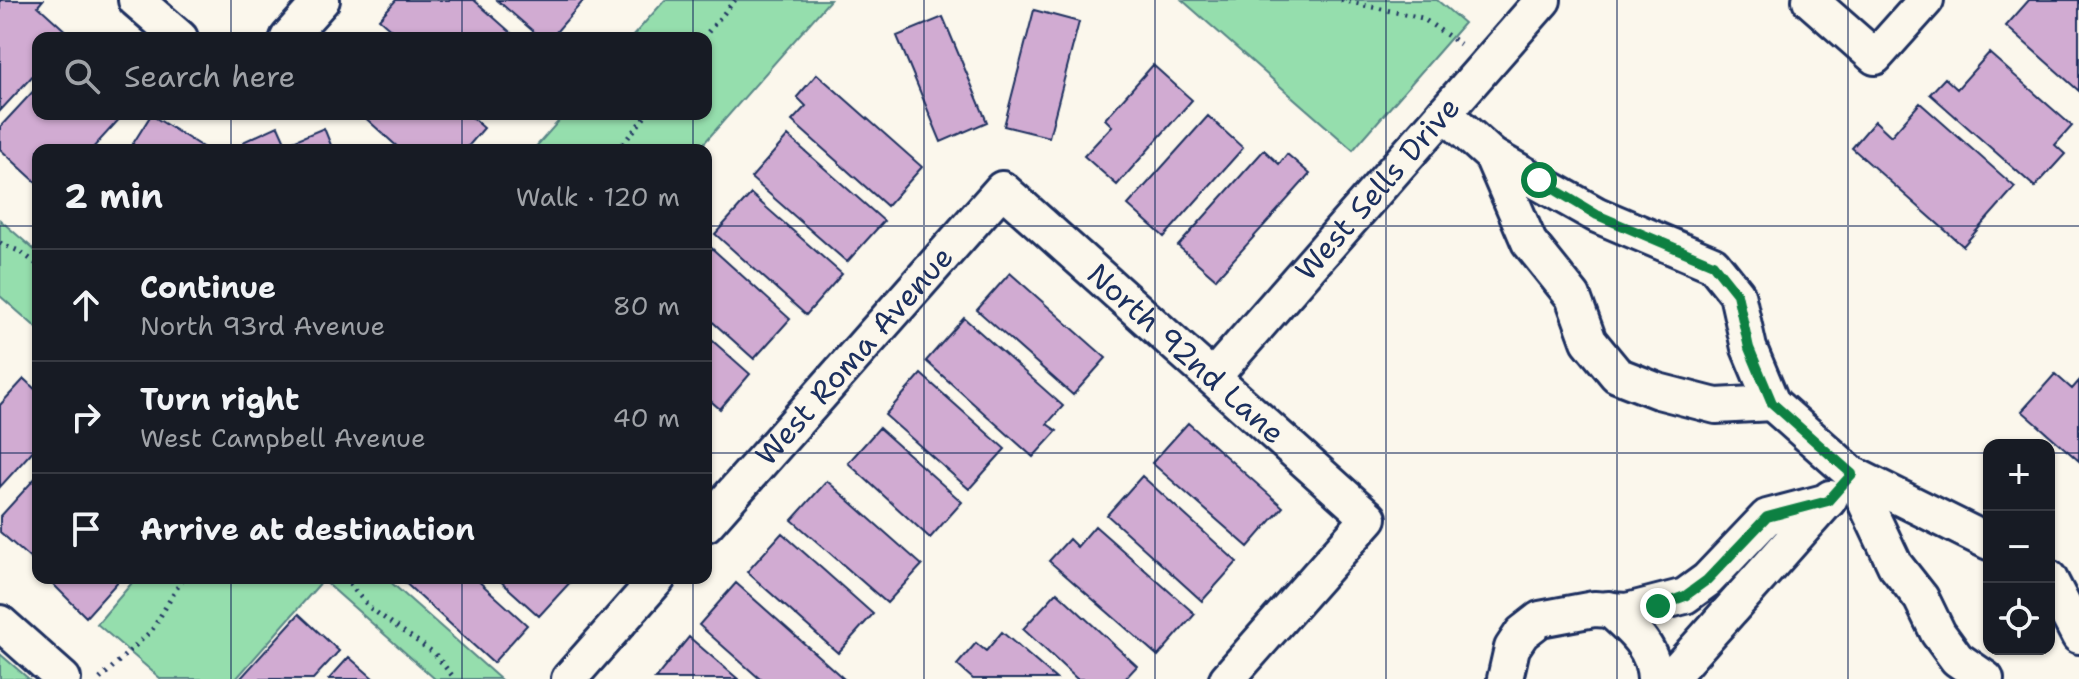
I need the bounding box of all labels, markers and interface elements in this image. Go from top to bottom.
search box [32,32,712,120]
icon: search [60,54,104,98]
text: Search here [124,56,295,97]
street label: West Sells Drive [1286,88,1469,289]
route start [1521,162,1557,198]
text: 2 min [64,173,163,219]
text: Walk · 120 m [516,179,680,214]
street label: West Roma Avenue [746,237,962,474]
street label: North 92nd Lane [1079,254,1294,453]
text: Continue [140,267,276,308]
icon: ahead [64,283,108,327]
text: 80 m [613,288,680,323]
text: North 93rd Avenue [140,308,385,343]
text: Turn right [140,379,299,420]
icon: right [64,395,108,439]
text: 40 m [613,400,680,435]
text: West Campbell Avenue [140,420,426,455]
map controls [1983,439,2055,655]
button: + [1983,439,2055,511]
icon: arrive [64,507,108,551]
text: Arrive at destination [140,509,475,550]
button: − [1983,511,2055,583]
button: locate [1983,583,2055,655]
route end [1640,588,1676,624]

